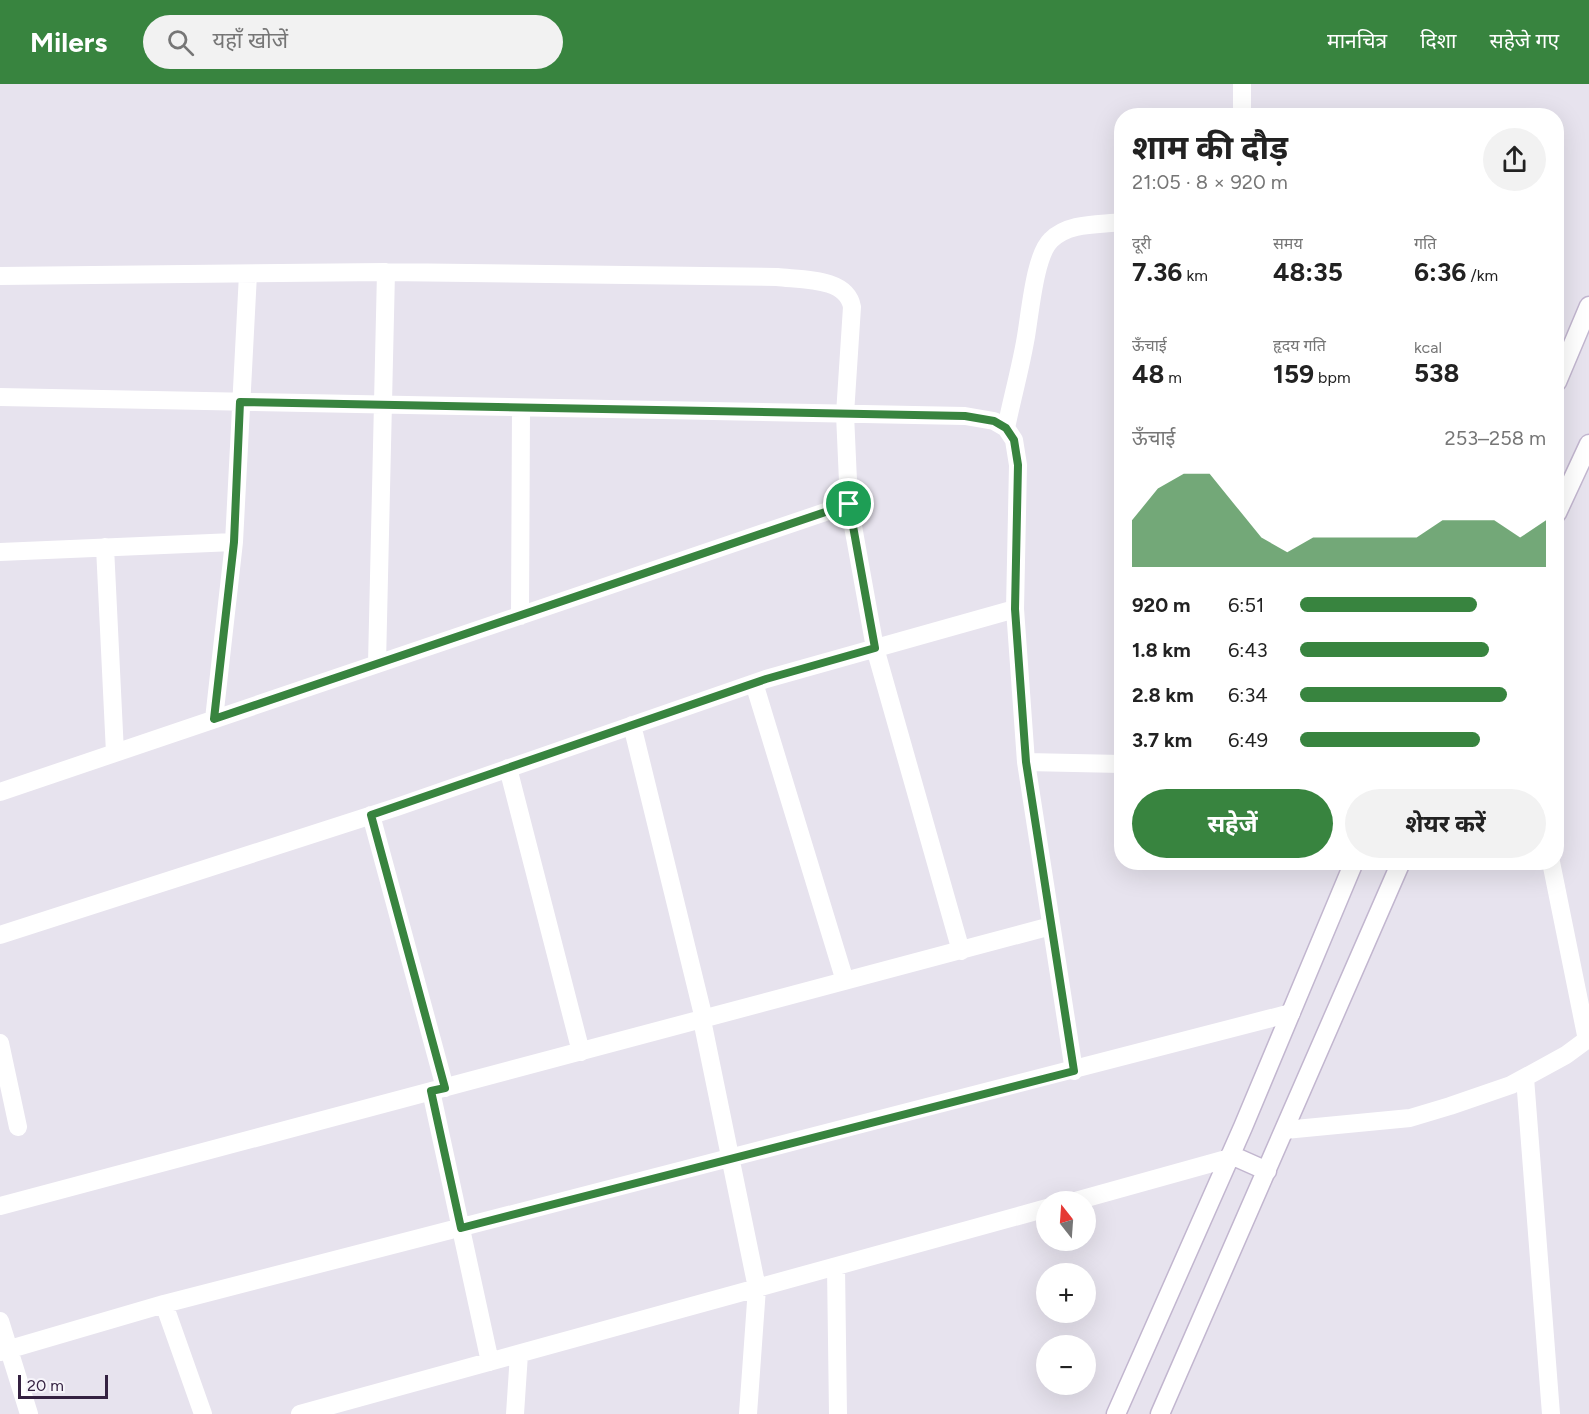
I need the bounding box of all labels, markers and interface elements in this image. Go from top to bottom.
search box [143,15,563,69]
text: Milers [30,25,107,59]
icon: search [164,26,197,59]
text: यहाँ खोजें [212,27,288,54]
text: मानचित्र [1327,28,1387,53]
text: दिशा [1420,28,1456,53]
text: सहेजे गए [1489,28,1559,53]
text: शाम की दौड़ [1132,128,1288,167]
button: share [1483,128,1546,191]
text: 21:05 · 8 × 920 m [1132,170,1288,194]
text: दूरी [1132,234,1151,253]
text: समय [1273,234,1303,253]
text: गति [1414,234,1436,253]
text: 7.36 [1132,256,1182,288]
text: 48:35 [1273,256,1343,288]
text: 6:36 [1414,256,1466,288]
text: km [1182,266,1208,285]
text: /km [1466,266,1498,285]
text: ऊँचाई [1132,336,1167,355]
text: हृदय गति [1273,336,1326,355]
text: kcal [1414,338,1442,357]
text: 538 [1414,357,1459,389]
text: 48 [1132,358,1164,390]
text: 159 [1273,358,1314,390]
text: m [1164,368,1182,387]
text: bpm [1314,368,1351,387]
text: ऊँचाई [1132,426,1175,450]
text: 253–258 m [1445,426,1546,450]
pin [823,478,874,529]
icon: arrive [832,487,865,520]
text: 920 m [1132,593,1190,617]
text: 6:51 [1228,593,1264,617]
text: 1.8 km [1132,638,1191,662]
text: 6:43 [1228,638,1268,662]
text: 2.8 km [1132,683,1194,707]
text: 6:34 [1228,683,1268,707]
text: 3.7 km [1132,728,1192,752]
text: 6:49 [1228,728,1268,752]
button: सहेजें [1132,789,1333,858]
button: शेयर करें [1345,789,1546,858]
north arrow [1036,1191,1096,1251]
map controls [1036,1191,1096,1395]
button: + [1036,1263,1096,1323]
button: − [1036,1335,1096,1395]
scale bar [18,1372,108,1400]
text: 20 m [27,1376,64,1395]

